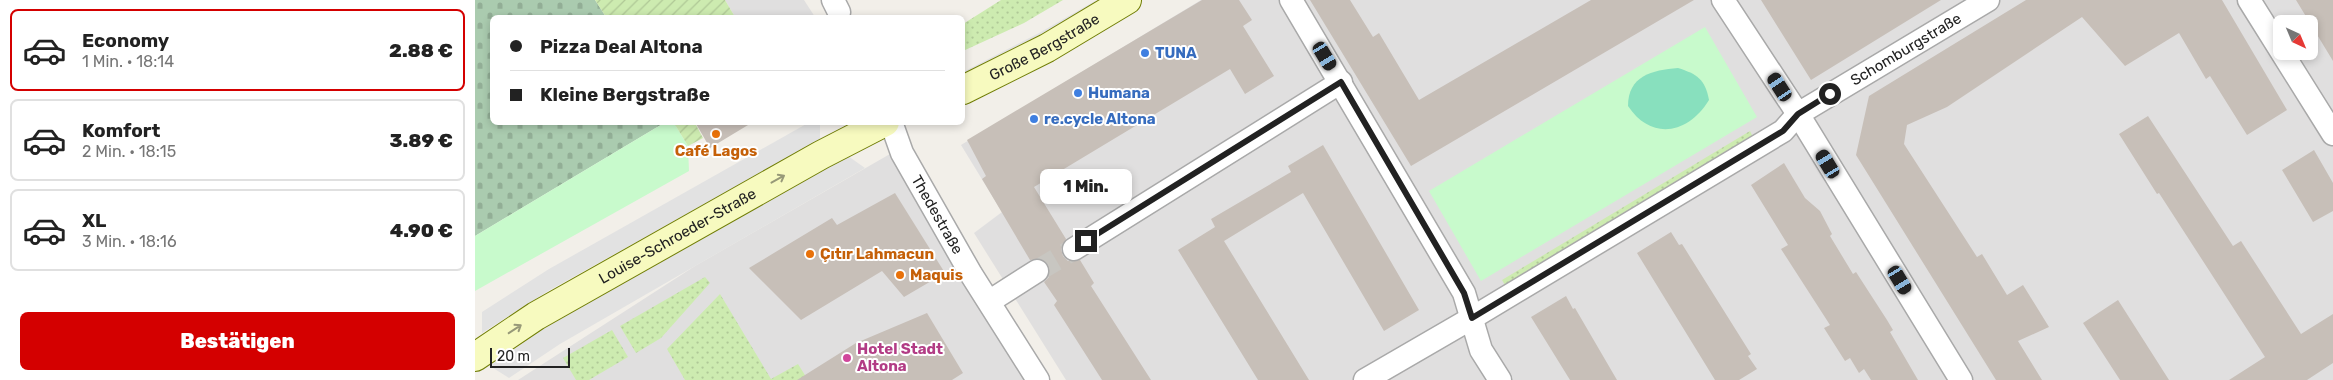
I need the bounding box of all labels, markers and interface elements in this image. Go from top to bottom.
street label: Schomburgstraße [1847,9,1964,89]
street label: Große Bergstraße [986,10,1103,84]
north arrow [2273,15,2317,60]
map controls [2273,15,2318,60]
icon: car [22,28,67,73]
text: Economy [82,29,169,52]
text: Pizza Deal Altona [540,35,703,58]
text: 2.88 € [389,39,453,62]
car [1310,39,1339,73]
place label: TUNA [1155,44,1197,62]
marker: TUNA [1139,47,1151,59]
text: 1 Min. · 18:14 [82,52,174,71]
car [1765,70,1794,104]
text: Kleine Bergstraße [540,83,710,106]
route start [1819,83,1841,105]
place label: Humana [1088,84,1150,102]
marker: Humana [1072,87,1084,99]
place label: re.cycle Altona [1044,110,1156,128]
marker: re.cycle Altona [1028,113,1040,125]
icon: car [22,118,67,163]
text: Komfort [82,119,160,142]
marker: Café Lagos [710,128,722,140]
text: 3.89 € [390,129,453,152]
text: 2 Min. · 18:15 [82,142,176,161]
place label: Café Lagos [675,142,757,160]
car [1813,147,1842,181]
callout: 1 Min. [1040,168,1132,204]
street label: Thedestraße [908,172,967,257]
one-way arrow [770,174,785,184]
text: 1 Min. [1063,177,1109,196]
street label: Louise-Schroeder-Straße [596,185,759,288]
icon: car [22,208,67,253]
text: XL [82,209,106,232]
text: 4.90 € [390,219,453,242]
route end [1075,230,1097,252]
text: 3 Min. · 18:16 [82,232,177,251]
place label: Çıtır Lahmacun [820,245,934,263]
marker: Çıtır Lahmacun [804,248,816,260]
car [1885,263,1914,297]
place label: Maquis [910,266,963,284]
marker: Maquis [894,269,906,281]
button: Bestätigen [20,312,455,370]
one-way arrow [508,324,522,334]
place label: Hotel Stadt Altona [857,340,943,375]
scale bar [490,345,570,368]
text: 20 m [497,348,530,365]
marker: Hotel Stadt Altona [841,352,853,364]

